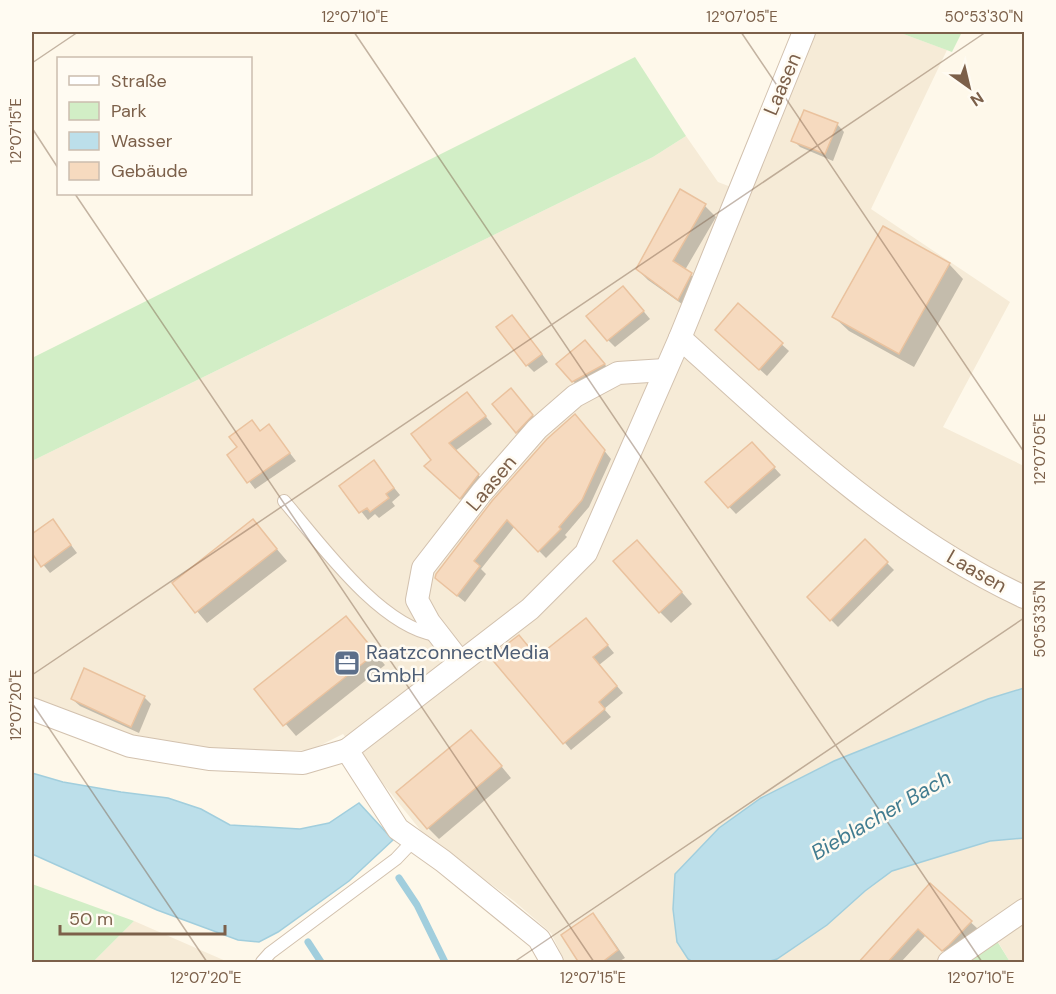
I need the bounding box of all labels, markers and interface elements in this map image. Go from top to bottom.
text: 12°07'10"E [321,7,389,27]
text: 12°07'05"E [706,7,778,27]
text: 50°53'30"N [945,7,1023,27]
street label: Laasen [757,49,807,119]
legend [57,57,252,195]
north arrow [939,57,999,117]
text: Straße [111,69,167,93]
text: N [966,87,988,111]
text: 12°07'15"E [6,98,26,164]
text: Park [111,99,147,123]
text: Wasser [111,129,173,153]
text: Gebäude [111,159,188,183]
text: 12°07'05"E [1030,413,1050,485]
street label: Laasen [460,450,522,516]
street label: Laasen [942,543,1012,599]
text: 50°53'35"N [1030,580,1050,658]
place label: RaatzconnectMedia GmbH [366,639,549,688]
office icon: RaatzconnectMedia GmbH [332,648,362,678]
text: 12°07'20"E [6,670,26,740]
water label: Bieblacher Bach [806,764,956,866]
scale bar [60,898,225,936]
text: 50 m [69,907,113,931]
text: 12°07'20"E [171,968,241,988]
text: 12°07'15"E [560,968,626,988]
text: 12°07'10"E [947,968,1015,988]

